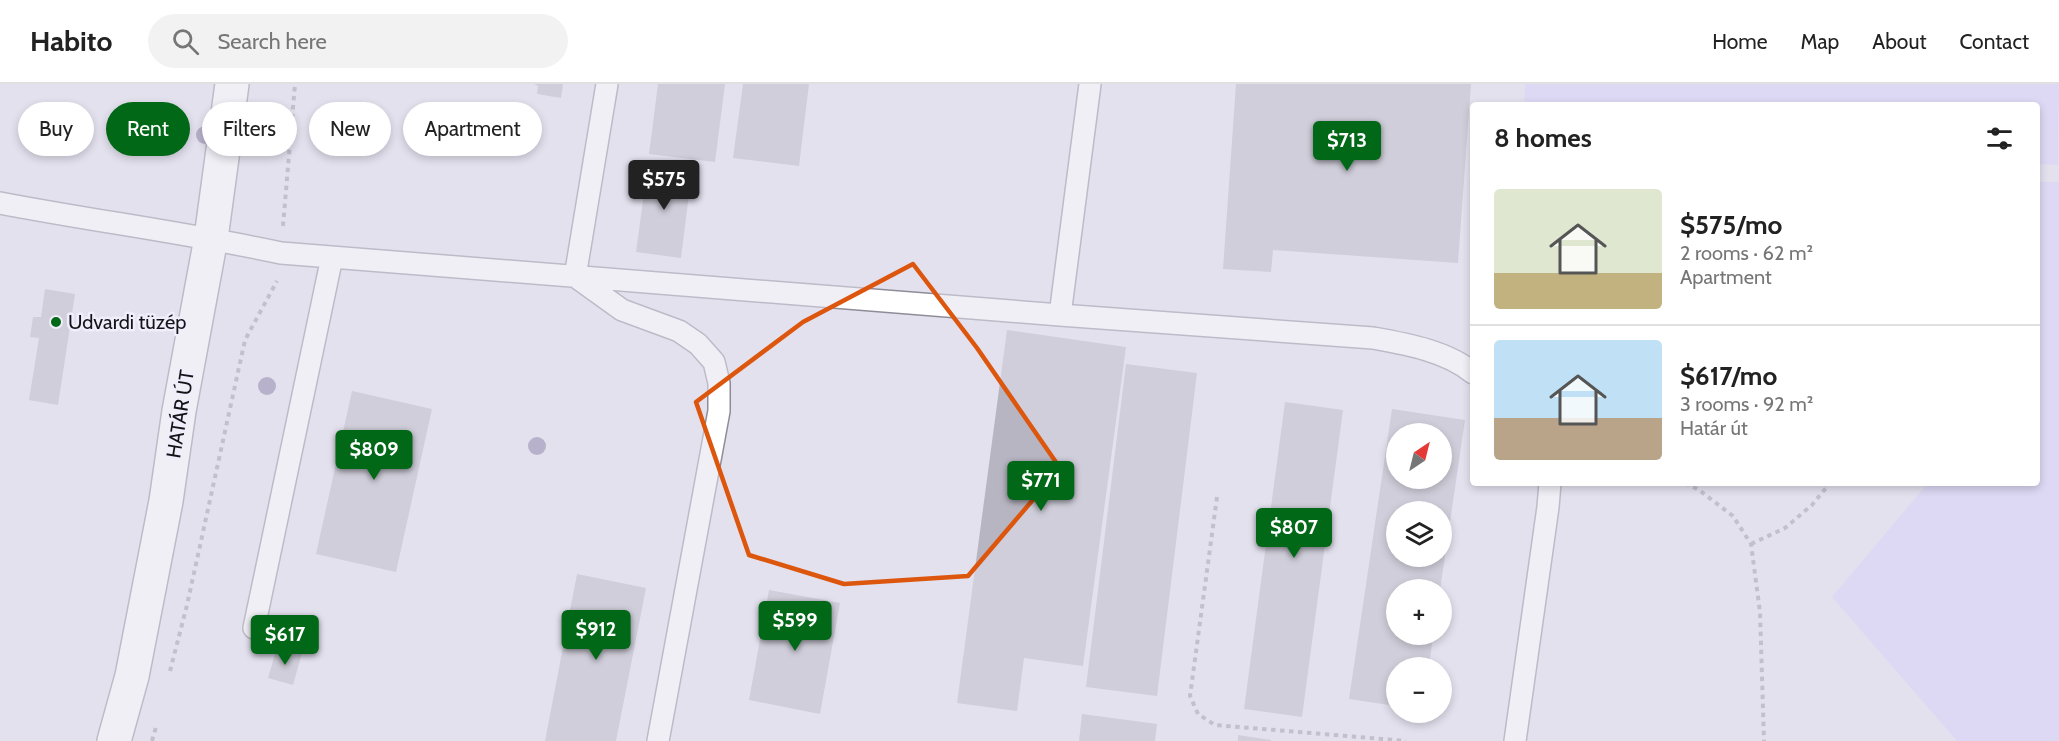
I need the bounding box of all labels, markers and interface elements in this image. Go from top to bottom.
search box [148,14,568,68]
text: Habito [30,24,112,58]
icon: search [169,25,202,58]
text: Search here [217,28,327,55]
text: Home [1712,29,1768,54]
text: Map [1801,29,1839,54]
text: About [1872,29,1926,54]
text: Contact [1959,29,2029,54]
chip: Buy [18,102,94,156]
chip: Rent [106,102,190,156]
chip: Filters [202,102,297,156]
chip: New [309,102,391,156]
chip: Apartment [403,102,542,156]
pin: $713 [1311,121,1383,172]
text: 8 homes [1494,122,1592,154]
icon: filters [1983,122,2016,155]
text: $713 [1327,128,1367,152]
pin: $575 [628,160,700,211]
text: $575 [642,167,686,191]
text: $575/mo [1680,209,1782,241]
icon: home [1542,213,1614,285]
text: 2 rooms · 62 m² [1680,241,1813,265]
text: Apartment [1680,265,1772,289]
place label: Udvardi tüzép [68,310,186,334]
marker: Udvardi tüzép [49,315,63,329]
text: $617/mo [1680,360,1777,392]
icon: home [1542,364,1614,436]
street label: HATÁR ÚT [161,368,199,460]
text: 3 rooms · 92 m² [1680,392,1813,416]
text: Határ út [1680,416,1748,440]
north arrow [1386,423,1452,489]
map controls [1386,423,1452,723]
pin: $809 [338,430,410,481]
text: $809 [349,437,399,461]
pin: $771 [1005,461,1077,512]
text: $771 [1021,468,1061,492]
button: layers [1386,501,1452,567]
pin: $807 [1258,508,1330,559]
text: $807 [1270,515,1318,539]
button: + [1386,579,1452,645]
pin: $599 [759,601,831,652]
text: $599 [773,608,817,632]
pin: $912 [560,610,632,661]
pin: $617 [249,615,321,666]
text: $912 [576,617,616,641]
text: $617 [265,622,305,646]
button: − [1386,657,1452,723]

